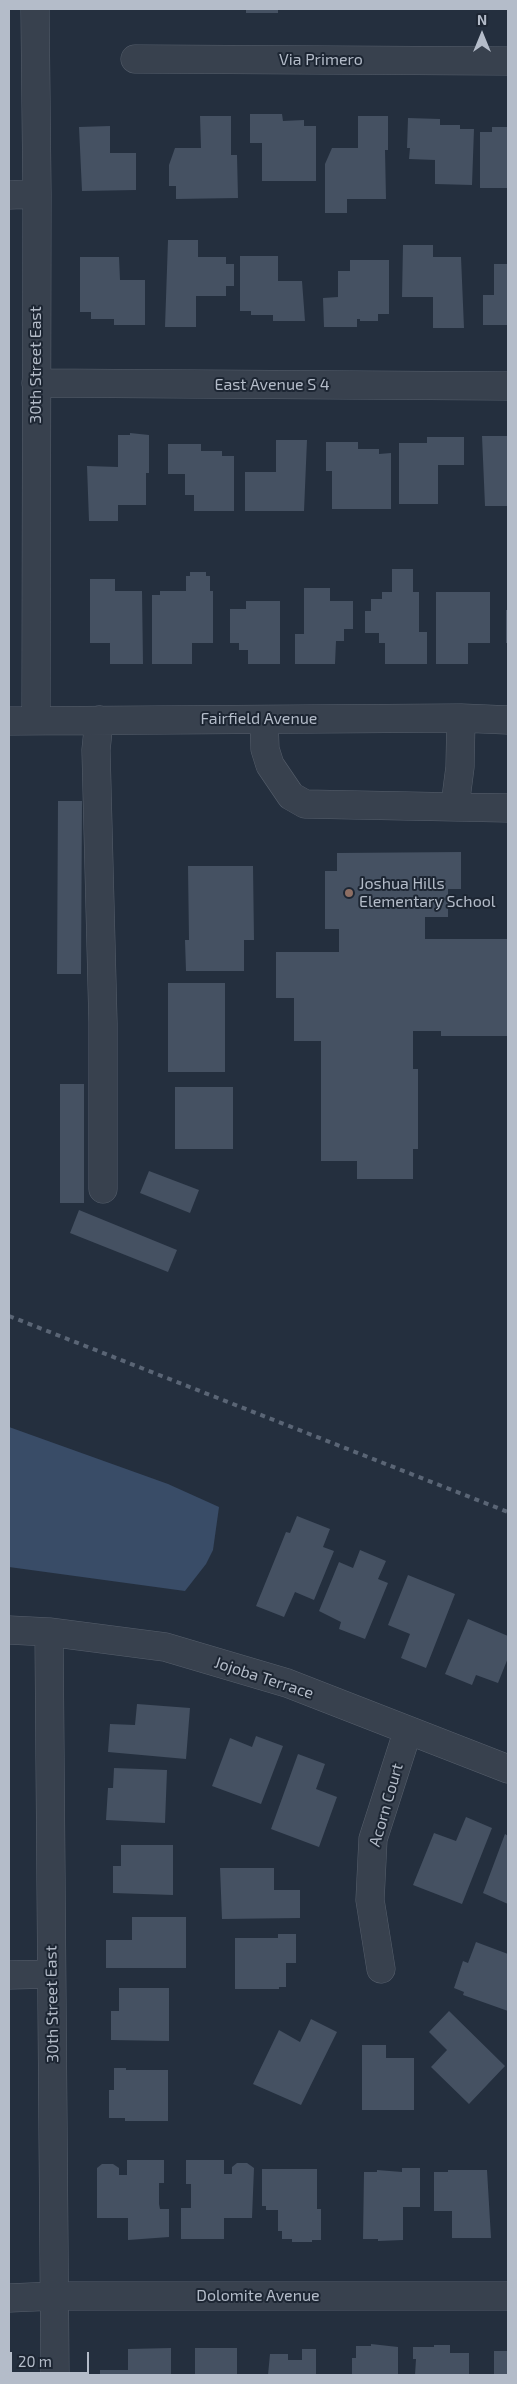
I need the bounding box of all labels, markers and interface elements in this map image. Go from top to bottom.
north arrow [457,10,507,60]
text: N [477,11,487,28]
street label: Via Primero [279,50,363,70]
street label: 30th Street East [26,306,46,424]
street label: East Avenue S 4 [214,375,330,395]
street label: Fairfield Avenue [201,709,317,729]
place label: Joshua Hills Elementary School [359,874,496,912]
marker: Joshua Hills Elementary School [343,887,355,899]
street label: Jojoba Terrace [212,1653,316,1703]
street label: Acorn Court [365,1761,407,1849]
street label: 30th Street East [41,1945,63,2063]
street label: Dolomite Avenue [196,2286,320,2306]
scale bar [12,2342,91,2374]
text: 20 m [18,2352,52,2370]

